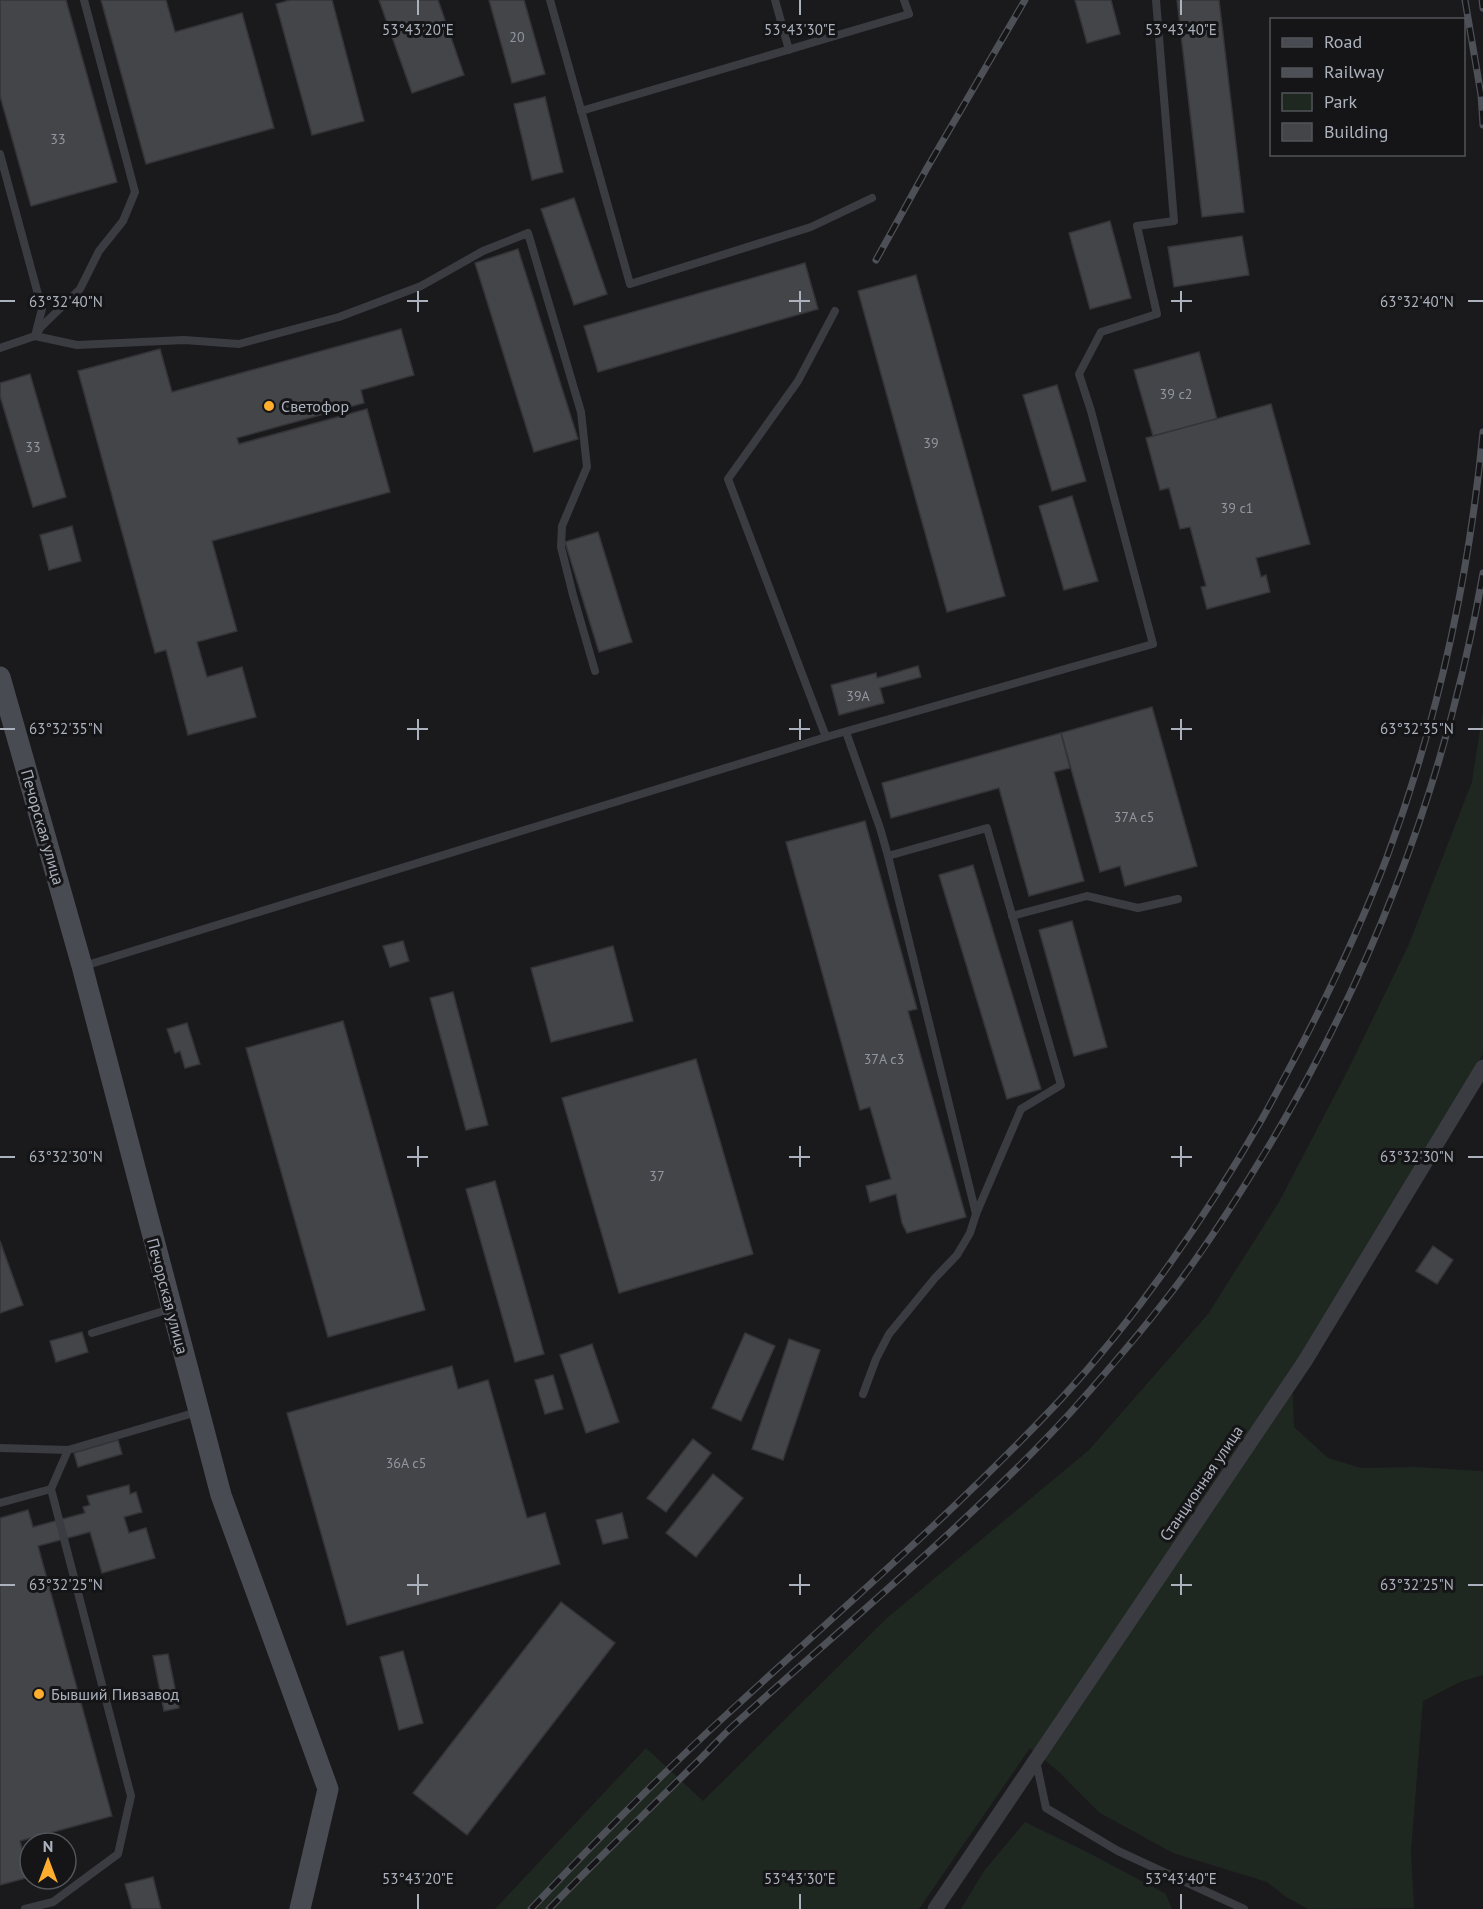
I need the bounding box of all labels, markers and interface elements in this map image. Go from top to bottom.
legend [1270,18,1465,156]
text: 53°43'20"E [382,20,454,39]
text: 53°43'30"E [764,20,836,39]
text: 53°43'40"E [1145,20,1217,39]
house number: 20 [509,28,525,46]
text: Road [1324,30,1362,53]
text: Railway [1324,60,1385,83]
text: Park [1324,90,1357,113]
text: Building [1324,120,1388,143]
house number: 33 [50,130,66,148]
text: 63°32'40"N [29,292,103,311]
text: 63°32'40"N [1380,292,1454,311]
house number: 39 с2 [1160,385,1192,403]
place label: Светофор [281,396,349,416]
marker: Светофор [262,399,276,413]
house number: 39 [923,434,939,452]
house number: 33 [25,438,41,456]
house number: 39 с1 [1221,499,1253,517]
house number: 39А [846,687,871,705]
text: 63°32'35"N [29,719,103,738]
text: 63°32'35"N [1380,719,1454,738]
street label: Печорская улица [17,767,69,887]
house number: 37А с5 [1114,808,1154,826]
house number: 37А с3 [864,1050,904,1068]
text: 63°32'30"N [29,1147,103,1166]
text: 63°32'30"N [1380,1147,1454,1166]
house number: 37 [649,1167,665,1185]
street label: Печорская улица [143,1236,193,1356]
street label: Станционная улица [1155,1421,1247,1545]
house number: 36А с5 [386,1454,426,1472]
text: 63°32'25"N [29,1575,103,1594]
text: 63°32'25"N [1380,1575,1454,1594]
place label: Бывший Пивзавод [51,1684,180,1704]
marker: Бывший Пивзавод [32,1687,46,1701]
north arrow [18,1831,78,1891]
text: N [43,1836,53,1856]
text: 53°43'20"E [382,1869,454,1888]
text: 53°43'30"E [764,1869,836,1888]
text: 53°43'40"E [1145,1869,1217,1888]

